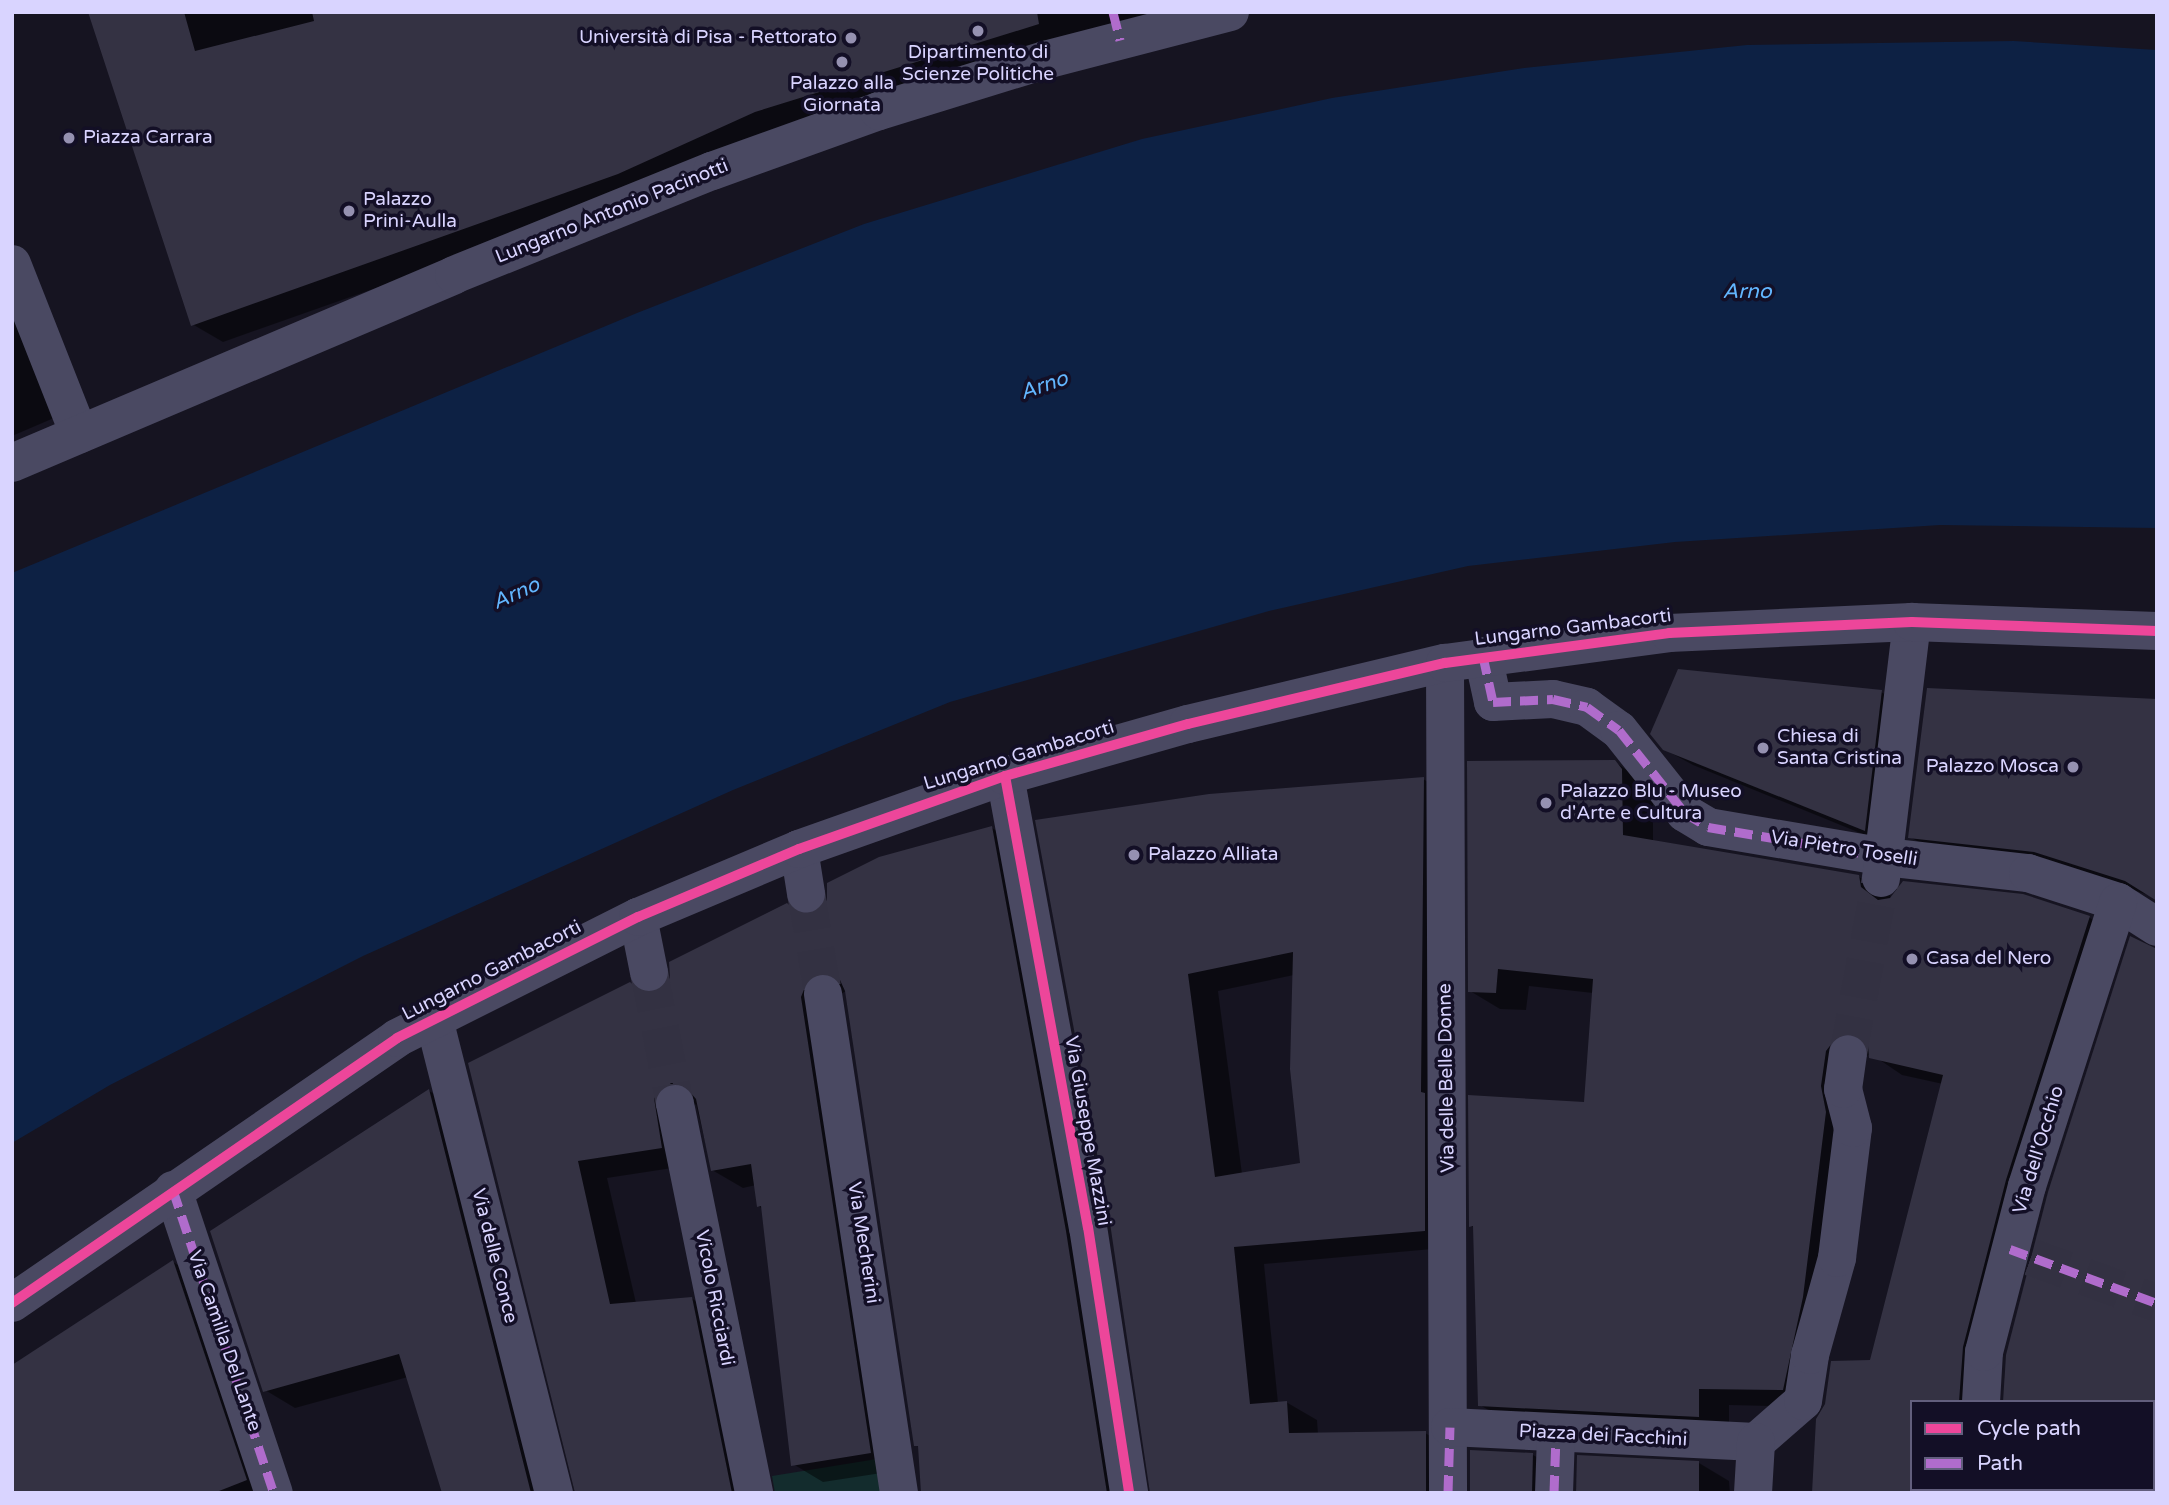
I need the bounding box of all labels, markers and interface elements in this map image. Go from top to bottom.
marker: Dipartimento di Scienze Politiche [970,23,986,39]
place label: Università di Pisa - Rettorato [579,27,837,49]
marker: Università di Pisa - Rettorato [843,30,859,46]
place label: Dipartimento di Scienze Politiche [902,42,1054,86]
marker: Palazzo alla Giornata [834,54,850,70]
place label: Palazzo alla Giornata [790,73,894,117]
place label: Piazza Carrara [83,127,213,149]
marker: Piazza Carrara [61,130,77,146]
street label: Lungarno Antonio Pacinotti [492,155,732,269]
place label: Palazzo Prini-Aulla [363,189,457,233]
marker: Palazzo Prini-Aulla [341,203,357,219]
water label: Arno [1722,279,1772,305]
water label: Arno [1017,366,1071,406]
water label: Arno [488,572,544,616]
street label: Lungarno Gambacorti [1473,605,1673,651]
street label: Lungarno Gambacorti [921,716,1117,796]
place label: Chiesa di Santa Cristina [1777,726,1902,770]
marker: Chiesa di Santa Cristina [1755,740,1771,756]
place label: Palazzo Mosca [1926,756,2059,778]
marker: Palazzo Mosca [2065,759,2081,775]
place label: Palazzo Blu - Museo d'Arte e Cultura [1560,781,1742,825]
marker: Palazzo Blu - Museo d'Arte e Cultura [1538,795,1554,811]
street label: Via Pietro Toselli [1769,826,1919,872]
place label: Palazzo Alliata [1148,844,1278,866]
marker: Palazzo Alliata [1126,847,1142,863]
street label: Lungarno Gambacorti [399,916,585,1026]
place label: Casa del Nero [1926,948,2051,970]
marker: Casa del Nero [1904,951,1920,967]
street label: Via delle Belle Donne [1434,983,1460,1173]
street label: Via Giuseppe Mazzini [1059,1034,1115,1228]
street label: Via dell'Occhio [2009,1083,2069,1217]
street label: Via Mecherini [842,1180,884,1306]
street label: Via delle Conce [466,1186,522,1326]
street label: Vicolo Ricciardi [690,1228,738,1368]
street label: Via Camilla Del Lante [182,1248,266,1434]
legend [1910,1400,2155,1491]
text: Cycle path [1977,1416,2081,1441]
street label: Piazza dei Facchini [1518,1420,1688,1452]
text: Path [1977,1451,2023,1476]

